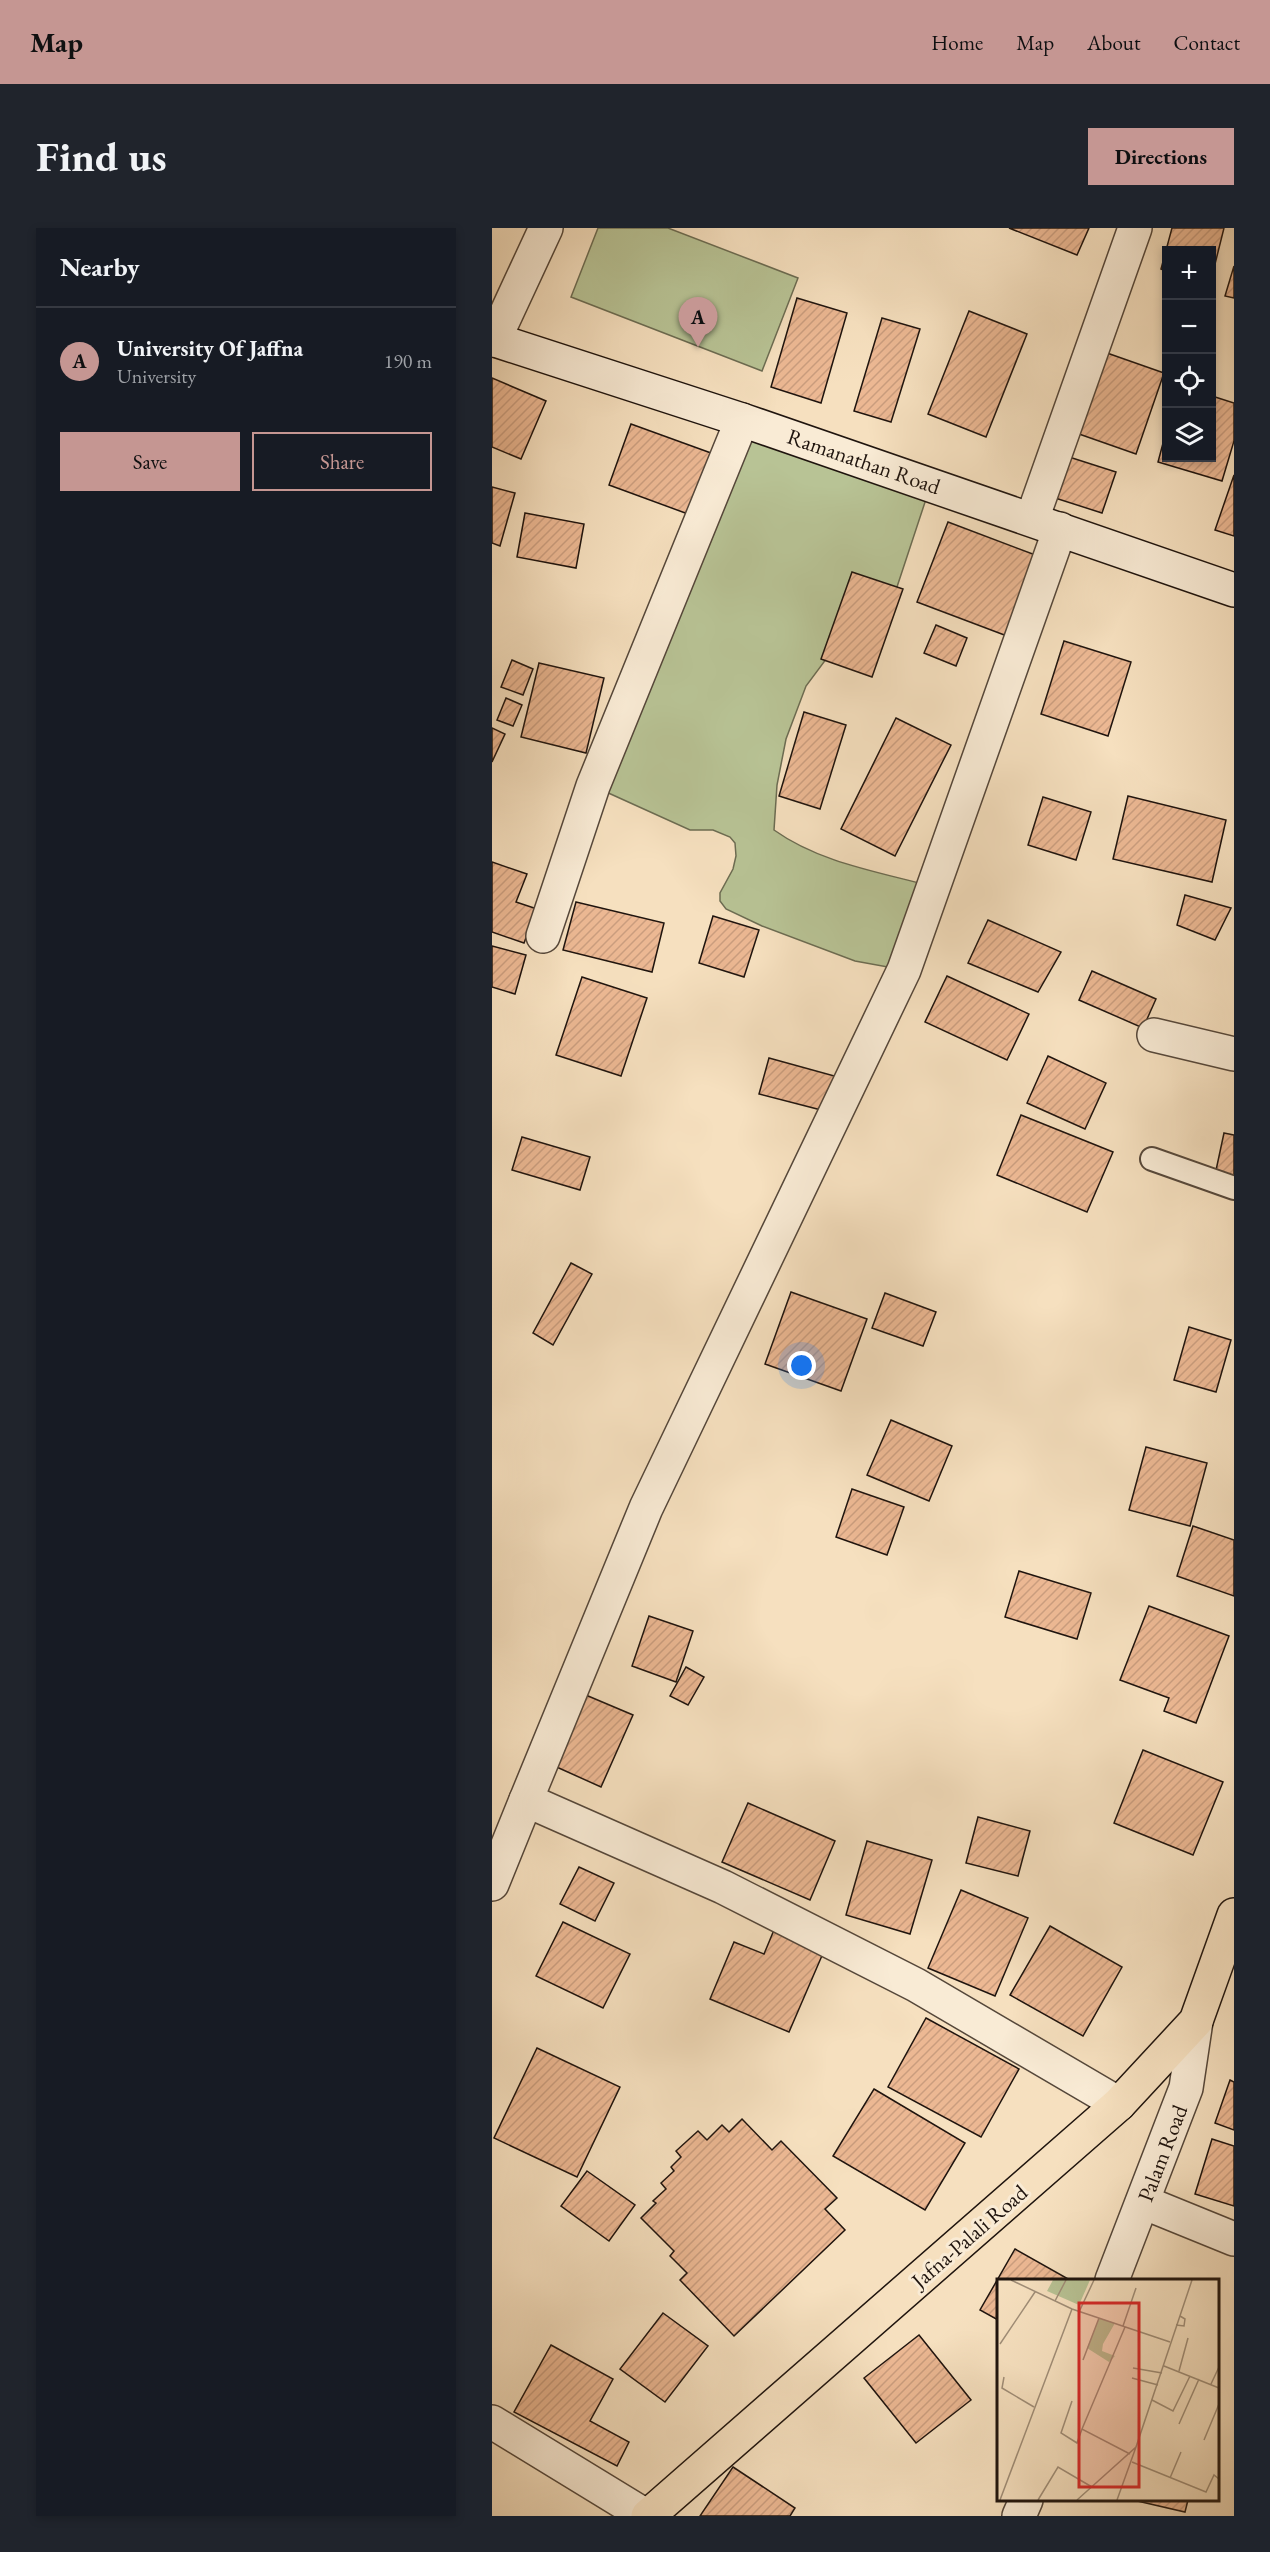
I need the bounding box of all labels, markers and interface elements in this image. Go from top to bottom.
text: Map [30,24,83,60]
text: Home [931,29,983,56]
text: Map [1016,29,1054,56]
text: About [1087,29,1140,56]
text: Contact [1173,29,1240,56]
button: Directions [1088,128,1234,185]
text: Find us [36,129,167,184]
map controls [1162,246,1216,462]
button: + [1162,246,1216,300]
text: Nearby [60,250,140,284]
pin: A [678,298,718,347]
button: − [1162,300,1216,354]
text: University Of Jaffna [117,334,303,363]
text: A [72,348,87,374]
text: 190 m [384,348,432,374]
button: locate [1162,354,1216,408]
text: University [117,363,196,389]
button: layers [1162,408,1216,462]
street label: Ramanathan Road [784,422,945,501]
button: Save [60,432,240,491]
button: Share [252,432,432,491]
your location [787,1351,816,1380]
street label: Palam Road [1131,2100,1194,2206]
street label: Jafna-Palali Road [904,2177,1034,2296]
inset map [997,2279,1219,2501]

